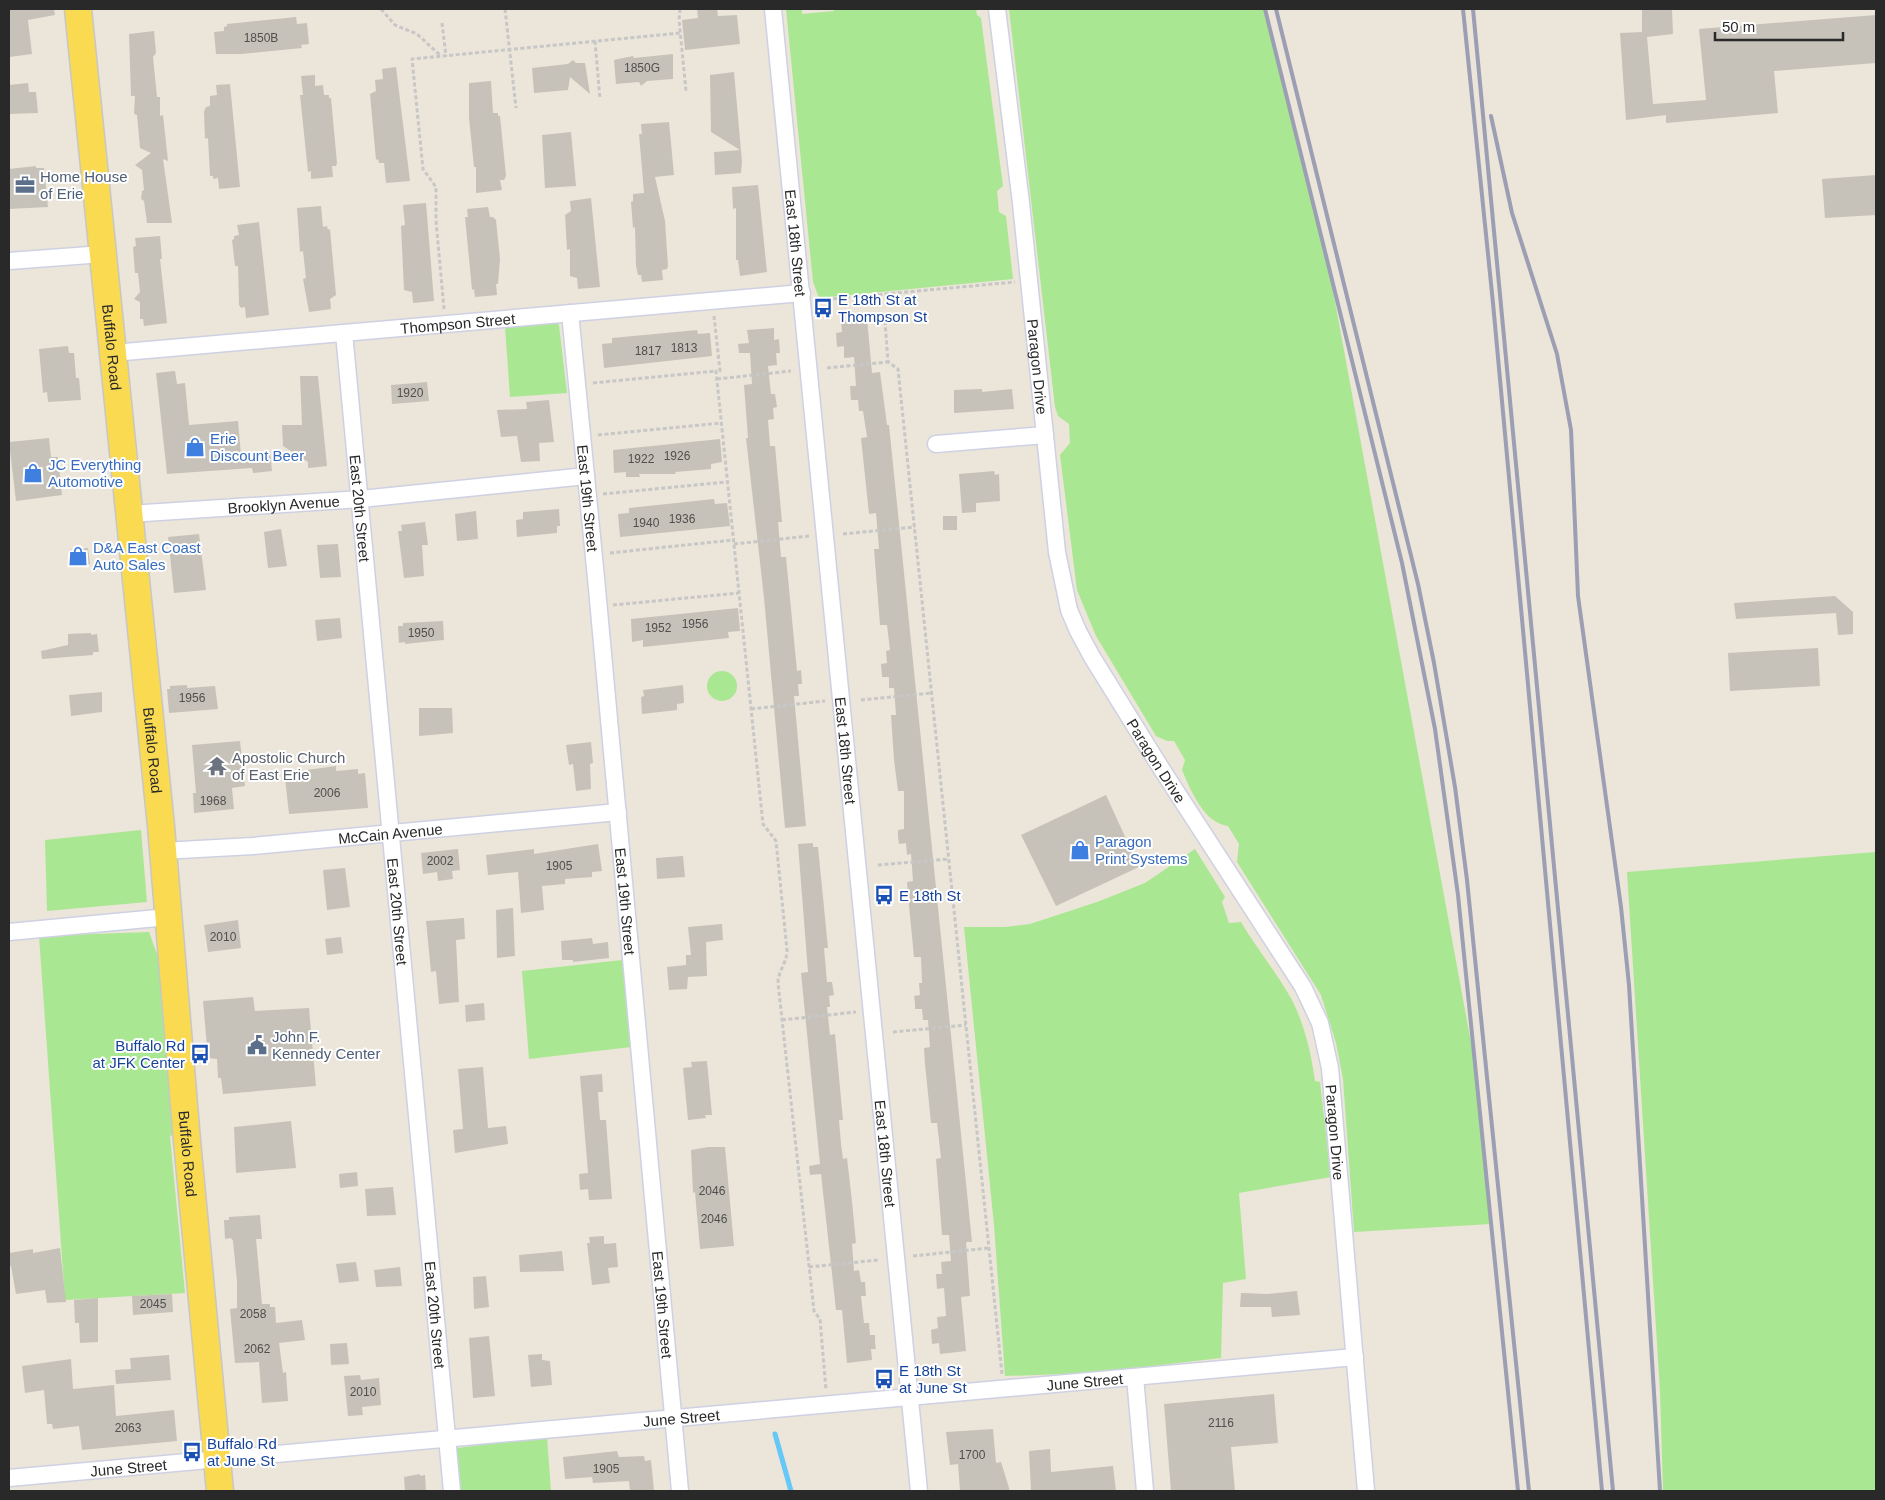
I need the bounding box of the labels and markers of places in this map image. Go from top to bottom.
place label: Home House of Erie [40,168,128,202]
office icon: Home House of Erie [14,174,36,196]
place label: E 18th St at Thompson St [838,291,928,325]
bus stop icon: E 18th St at Thompson St [812,297,834,319]
place label: Erie Discount Beer [210,430,304,464]
shop icon: Erie Discount Beer [184,436,206,458]
place label: JC Everything Automotive [48,456,141,490]
shop icon: JC Everything Automotive [22,462,44,484]
place label: D&A East Coast Auto Sales [93,539,201,573]
shop icon: D&A East Coast Auto Sales [67,545,89,567]
place label: Apostolic Church of East Erie [232,749,345,783]
temple icon: Apostolic Church of East Erie [206,755,228,777]
place label: Paragon Print Systems [1095,833,1188,867]
shop icon: Paragon Print Systems [1069,839,1091,861]
bus stop icon: E 18th St [873,884,895,906]
place label: E 18th St [899,887,962,904]
place label: John F. Kennedy Center [272,1028,380,1062]
public building icon: John F. Kennedy Center [246,1034,268,1056]
place label: Buffalo Rd at JFK Center [92,1037,185,1071]
bus stop icon: Buffalo Rd at JFK Center [189,1043,211,1065]
place label: E 18th St at June St [899,1362,967,1396]
bus stop icon: E 18th St at June St [873,1368,895,1390]
place label: Buffalo Rd at June St [207,1435,277,1469]
bus stop icon: Buffalo Rd at June St [181,1441,203,1463]

